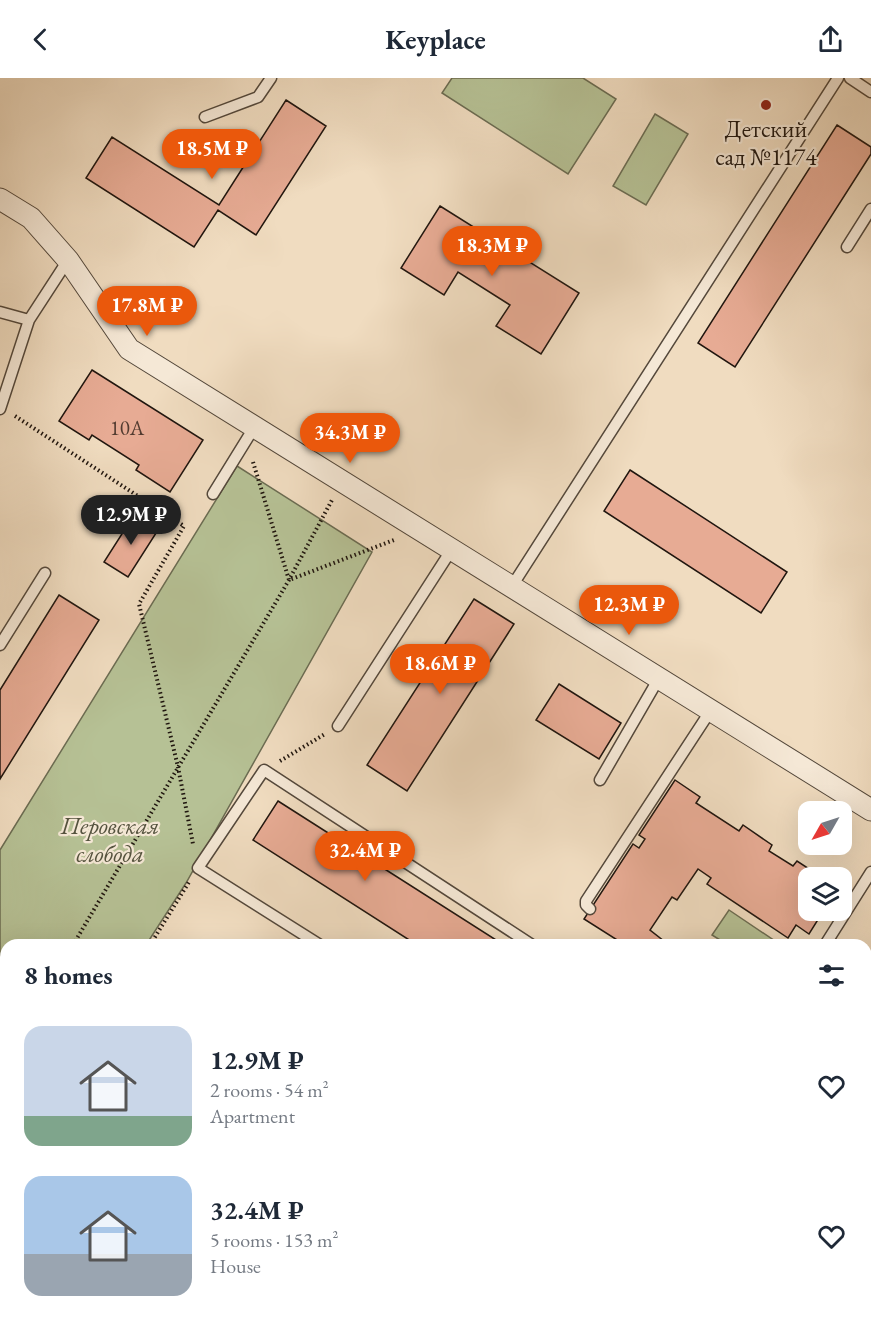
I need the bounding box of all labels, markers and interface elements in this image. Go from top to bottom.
text: Keyplace [385,22,486,57]
icon: back [24,23,57,56]
icon: share [814,23,847,56]
marker: Детский сад №1174 [759,98,773,112]
place label: Детский сад №1174 [715,113,817,172]
pin: 18.5M ₽ [157,129,267,180]
text: 18.5M ₽ [176,135,248,161]
pin: 18.3M ₽ [437,226,547,277]
text: 18.3M ₽ [456,232,528,258]
pin: 17.8M ₽ [92,286,202,337]
text: 17.8M ₽ [111,292,183,318]
pin: 34.3M ₽ [295,413,405,464]
house number: 10А [110,414,145,441]
text: 34.3M ₽ [314,419,386,445]
pin: 12.9M ₽ [76,495,186,546]
text: 12.9M ₽ [95,501,167,527]
pin: 12.3M ₽ [574,585,684,636]
text: 12.3M ₽ [593,591,665,617]
pin: 18.6M ₽ [385,644,495,695]
text: 18.6M ₽ [404,650,476,676]
north arrow [798,801,852,855]
map controls [798,801,852,921]
park label: Перовская слобода [60,810,159,869]
pin: 32.4M ₽ [310,831,420,882]
text: 32.4M ₽ [329,837,401,863]
button: layers [798,867,852,921]
text: 8 homes [24,958,113,992]
icon: filters [815,959,848,992]
text: 12.9M ₽ [210,1043,304,1077]
icon: home [72,1050,144,1122]
icon: heart [815,1070,848,1103]
text: 2 rooms · 54 m² [210,1077,329,1103]
text: Apartment [210,1103,295,1129]
text: 32.4M ₽ [210,1193,304,1227]
icon: home [72,1200,144,1272]
icon: heart [815,1220,848,1253]
text: 5 rooms · 153 m² [210,1227,338,1253]
text: House [210,1253,261,1279]

